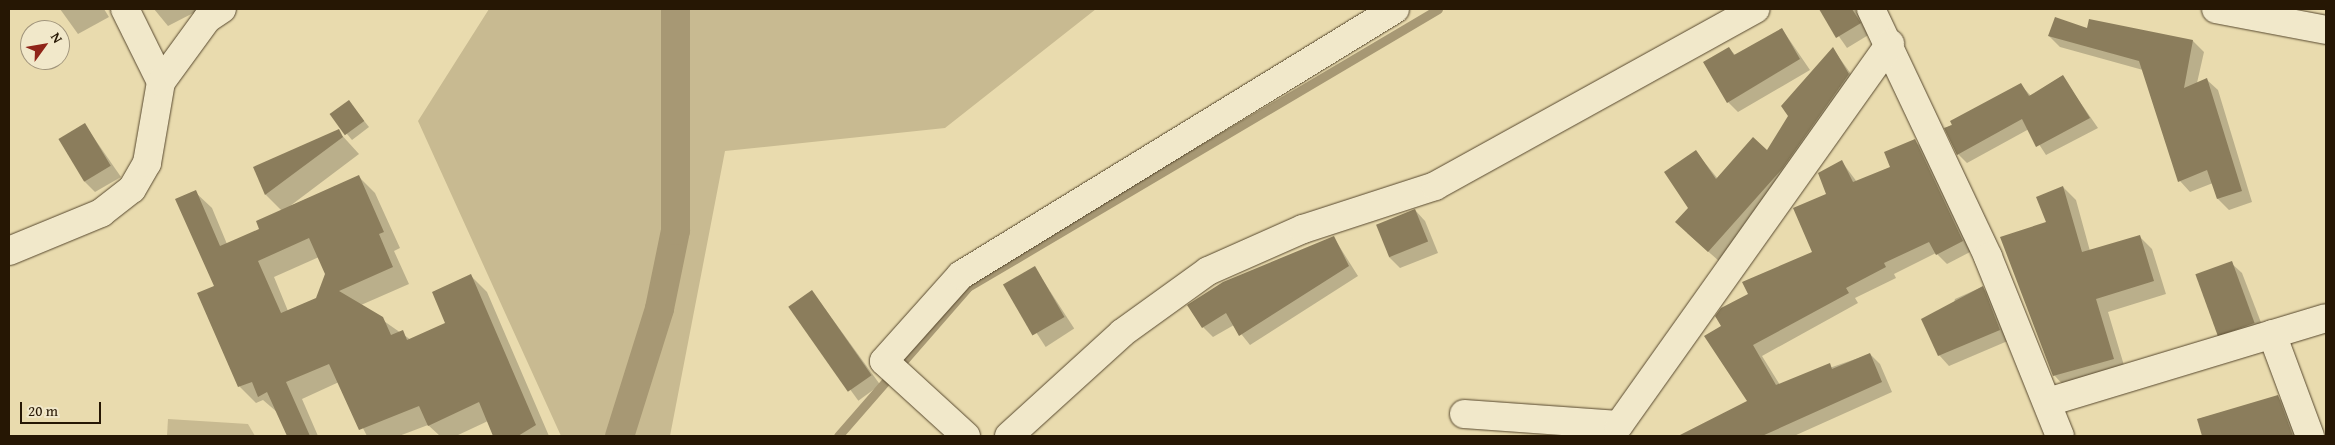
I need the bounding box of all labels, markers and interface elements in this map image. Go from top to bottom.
north arrow [20,20,70,70]
text: N [46,28,68,47]
scale bar [22,392,104,424]
text: 20 m [28,400,58,421]

